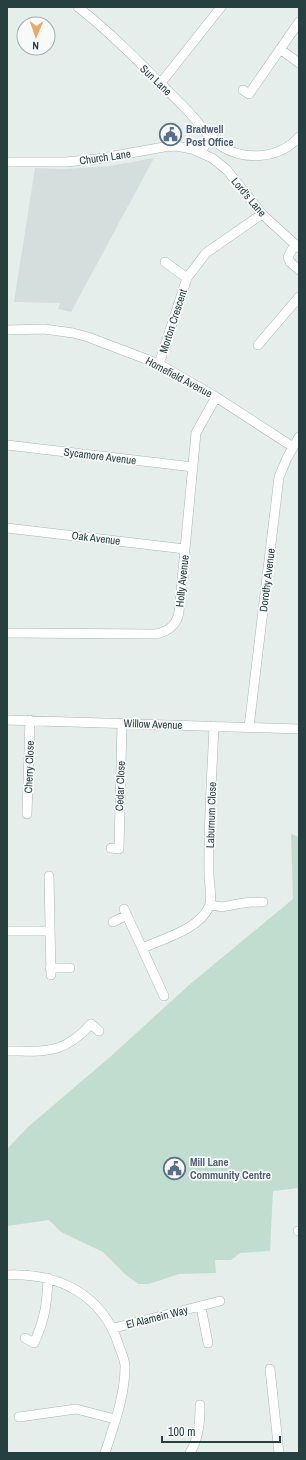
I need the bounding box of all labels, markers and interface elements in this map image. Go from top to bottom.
north arrow [16,16,56,56]
text: N [32,39,39,53]
street label: Sun Lane [137,62,175,98]
public building icon: Bradwell Post Office [157,122,183,148]
place label: Bradwell Post Office [186,122,234,149]
street label: Church Lane [78,146,132,168]
street label: Lord's Lane [229,175,269,219]
street label: Morton Crescent [156,287,190,355]
street label: Homefield Avenue [143,354,215,400]
street label: Sycamore Avenue [63,445,137,467]
street label: Oak Avenue [71,528,121,548]
street label: Dorothy Avenue [256,547,278,613]
street label: Holly Avenue [172,554,192,608]
street label: Willow Avenue [123,716,183,732]
street label: Cherry Close [21,740,37,794]
street label: Cedar Close [112,761,128,811]
street label: Laburnum Close [203,782,219,848]
public building icon: Mill Lane Community Centre [162,1155,188,1181]
place label: Mill Lane Community Centre [190,1155,271,1182]
street label: El Alamein Way [125,1302,190,1331]
scale bar [162,1418,280,1444]
text: 100 m [168,1424,195,1440]

